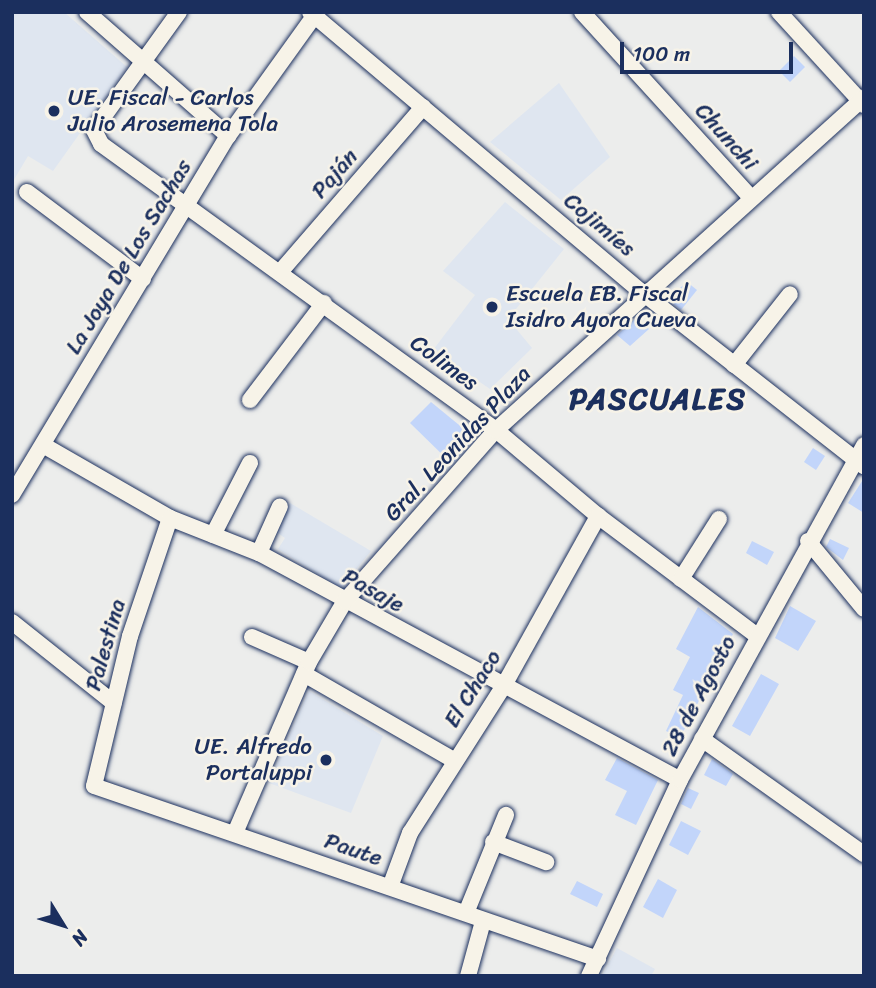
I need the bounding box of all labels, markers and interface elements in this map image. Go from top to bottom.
scale bar [624,28,797,72]
text: 100 m [633,35,690,73]
place label: UE. Fiscal - Carlos Julio Arosemena Tola [68,84,279,138]
street label: Chunchi [689,98,763,176]
marker: UE. Fiscal - Carlos Julio Arosemena Tola [46,103,62,119]
street label: Paján [306,143,364,205]
street label: La Joya De Los Sachas [60,155,198,359]
street label: Cojimíes [558,187,640,263]
place label: Escuela EB. Fiscal Isidro Ayora Cueva [506,280,698,334]
marker: Escuela EB. Fiscal Isidro Ayora Cueva [484,299,500,315]
street label: Colimes [405,329,483,397]
street label: Gral. Leonidas Plaza [379,361,537,527]
district label: PASCUALES [570,381,746,417]
street label: Pasaje [337,563,409,619]
street label: Palestina [80,596,132,694]
street label: 28 de Agosto [656,631,742,761]
street label: El Chaco [438,645,508,733]
place label: UE. Alfredo Portaluppi [194,733,312,787]
marker: UE. Alfredo Portaluppi [318,752,334,768]
street label: Paute [321,827,385,873]
north arrow [28,890,98,960]
text: N [63,923,97,954]

